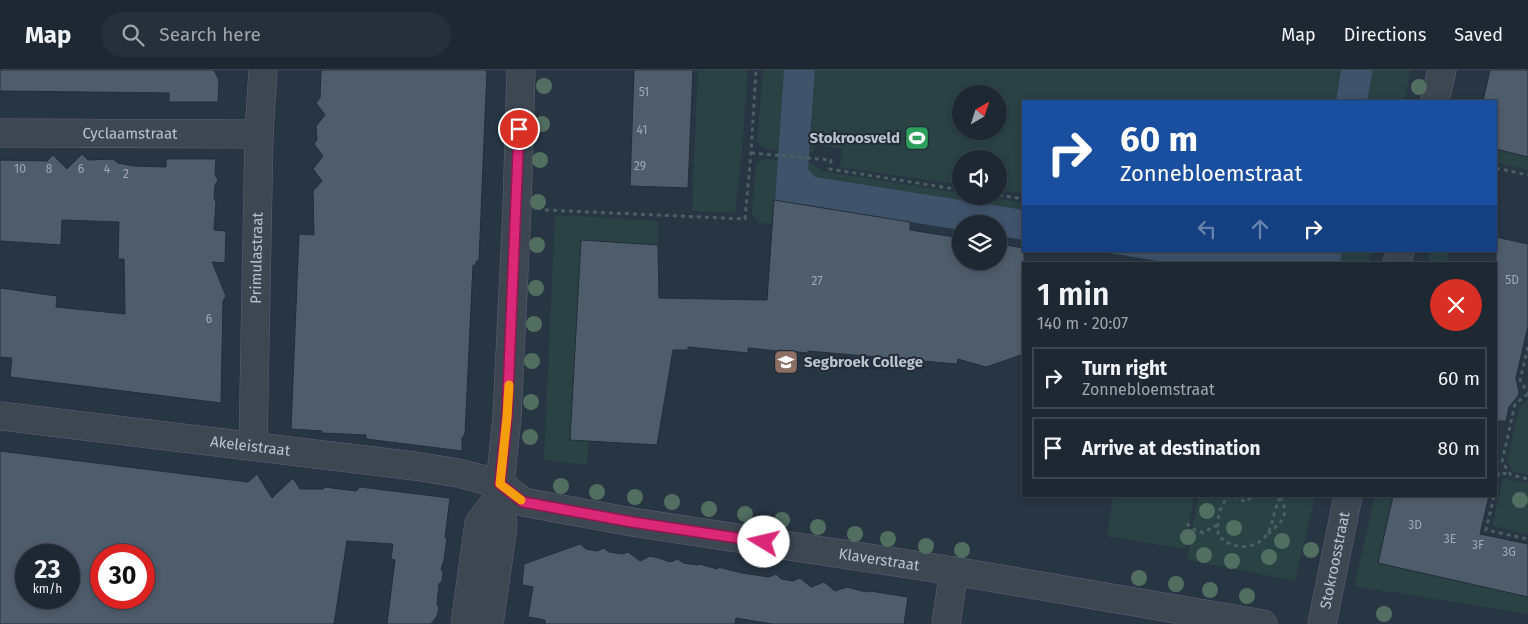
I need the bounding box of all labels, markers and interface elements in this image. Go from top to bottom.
search box [101,12,451,57]
text: Map [25,21,71,49]
icon: search [119,21,147,49]
text: Search here [159,23,261,46]
text: Map [1281,24,1316,46]
text: Directions [1344,24,1426,46]
text: Saved [1454,24,1503,46]
house number: 51 [639,85,649,99]
north arrow [952,85,1008,140]
map controls [952,85,1007,270]
pin [498,108,540,150]
icon: arrive [505,115,533,143]
text: 60 m [1120,118,1198,160]
icon: right [1037,120,1102,185]
house number: 41 [637,123,647,137]
street label: Cyclaamstraat [82,124,178,143]
sports icon: Stokroosveld [904,125,930,151]
place label: Stokroosveld [810,129,900,147]
button: sound [952,150,1007,205]
house number: 29 [634,159,646,173]
text: Zonnebloemstraat [1120,160,1302,187]
house number: 10 [14,162,26,176]
house number: 8 [46,162,53,176]
house number: 6 [78,162,84,176]
house number: 4 [104,162,111,176]
house number: 2 [123,167,129,181]
street label: Primulastraat [247,211,267,304]
button: layers [952,215,1007,270]
icon: left [1193,215,1221,243]
icon: ahead [1246,215,1274,243]
icon: right [1299,215,1327,243]
house number: 5D [1505,273,1519,287]
house number: 27 [811,274,823,288]
text: 1 min [1037,277,1109,313]
button: close [1430,279,1482,331]
house number: 6 [206,312,212,326]
text: 140 m · 20:07 [1037,314,1128,333]
school or university icon: Segbroek College [773,349,799,375]
place label: Segbroek College [804,353,923,371]
text: Turn right [1082,357,1167,380]
icon: right [1039,364,1067,392]
text: 60 m [1438,367,1480,390]
text: Zonnebloemstraat [1082,380,1215,399]
street label: Akeleistraat [209,432,292,460]
icon: arrive [1039,434,1067,462]
text: Arrive at destination [1082,437,1261,460]
text: 80 m [1438,437,1480,460]
street label: Stokroosstraat [1316,509,1354,611]
position arrow [737,515,789,567]
house number: 3D [1408,518,1422,532]
house number: 3E [1444,532,1456,546]
house number: 3F [1472,538,1484,552]
speed limit sign: 30 [90,544,155,609]
street label: Klaverstraat [837,545,921,575]
house number: 3G [1502,545,1516,559]
text: 23 [35,555,60,585]
text: km/h [33,582,62,596]

